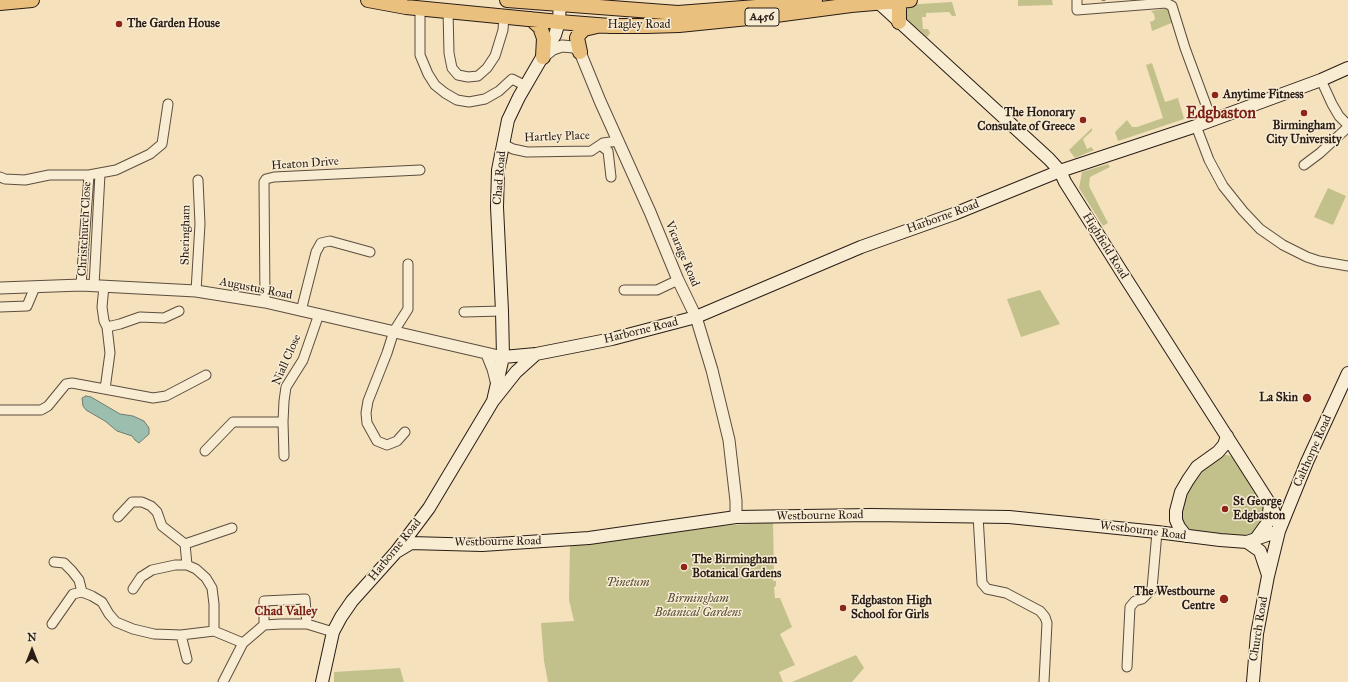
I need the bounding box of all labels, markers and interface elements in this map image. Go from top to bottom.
road number: A456 [745,8,779,26]
place label: The Garden House [127,17,220,31]
street label: Hagley Road [608,18,670,32]
marker: The Garden House [114,19,124,29]
place label: Anytime Fitness [1223,88,1304,102]
marker: Anytime Fitness [1210,90,1220,100]
district label: Edgbaston [1186,104,1256,124]
place label: The Honorary Consulate of Greece [977,106,1075,134]
marker: Birmingham City University [1299,108,1309,118]
marker: The Honorary Consulate of Greece [1078,115,1088,125]
place label: Birmingham City University [1266,119,1342,147]
street label: Hartley Place [524,129,590,145]
street label: Chad Road [490,150,510,206]
street label: Heaton Drive [271,154,339,174]
street label: Christchurch Close [75,181,95,277]
street label: Harborne Road [905,197,981,237]
street label: Sheringham [178,205,194,265]
street label: Highfield Road [1079,210,1131,282]
street label: Vicarage Road [662,219,702,289]
street label: Augustus Road [218,275,294,303]
street label: Harborne Road [602,315,680,347]
street label: Niall Close [269,332,305,388]
place label: La Skin [1259,391,1298,405]
marker: La Skin [1301,392,1313,404]
street label: Calthorpe Road [1291,413,1335,489]
place label: St George Edgbaston [1233,495,1285,523]
marker: St George Edgbaston [1220,504,1230,514]
street label: Westbourne Road [776,508,864,524]
street label: Harborne Road [365,516,425,584]
street label: Westbourne Road [1099,519,1187,543]
street label: Westbourne Road [454,534,542,550]
place label: The Birmingham Botanical Gardens [692,553,781,581]
marker: The Birmingham Botanical Gardens [679,562,689,572]
park label: Pinetum [606,576,650,590]
place label: The Westbourne Centre [1134,585,1215,613]
park label: Birmingham Botanical Gardens [654,592,742,620]
marker: The Westbourne Centre [1218,593,1230,605]
place label: Edgbaston High School for Girls [851,594,932,622]
street label: Church Road [1247,596,1271,662]
marker: Edgbaston High School for Girls [838,603,848,613]
district label: Chad Valley [255,604,317,620]
north arrow [12,630,52,670]
text: N [27,631,37,644]

